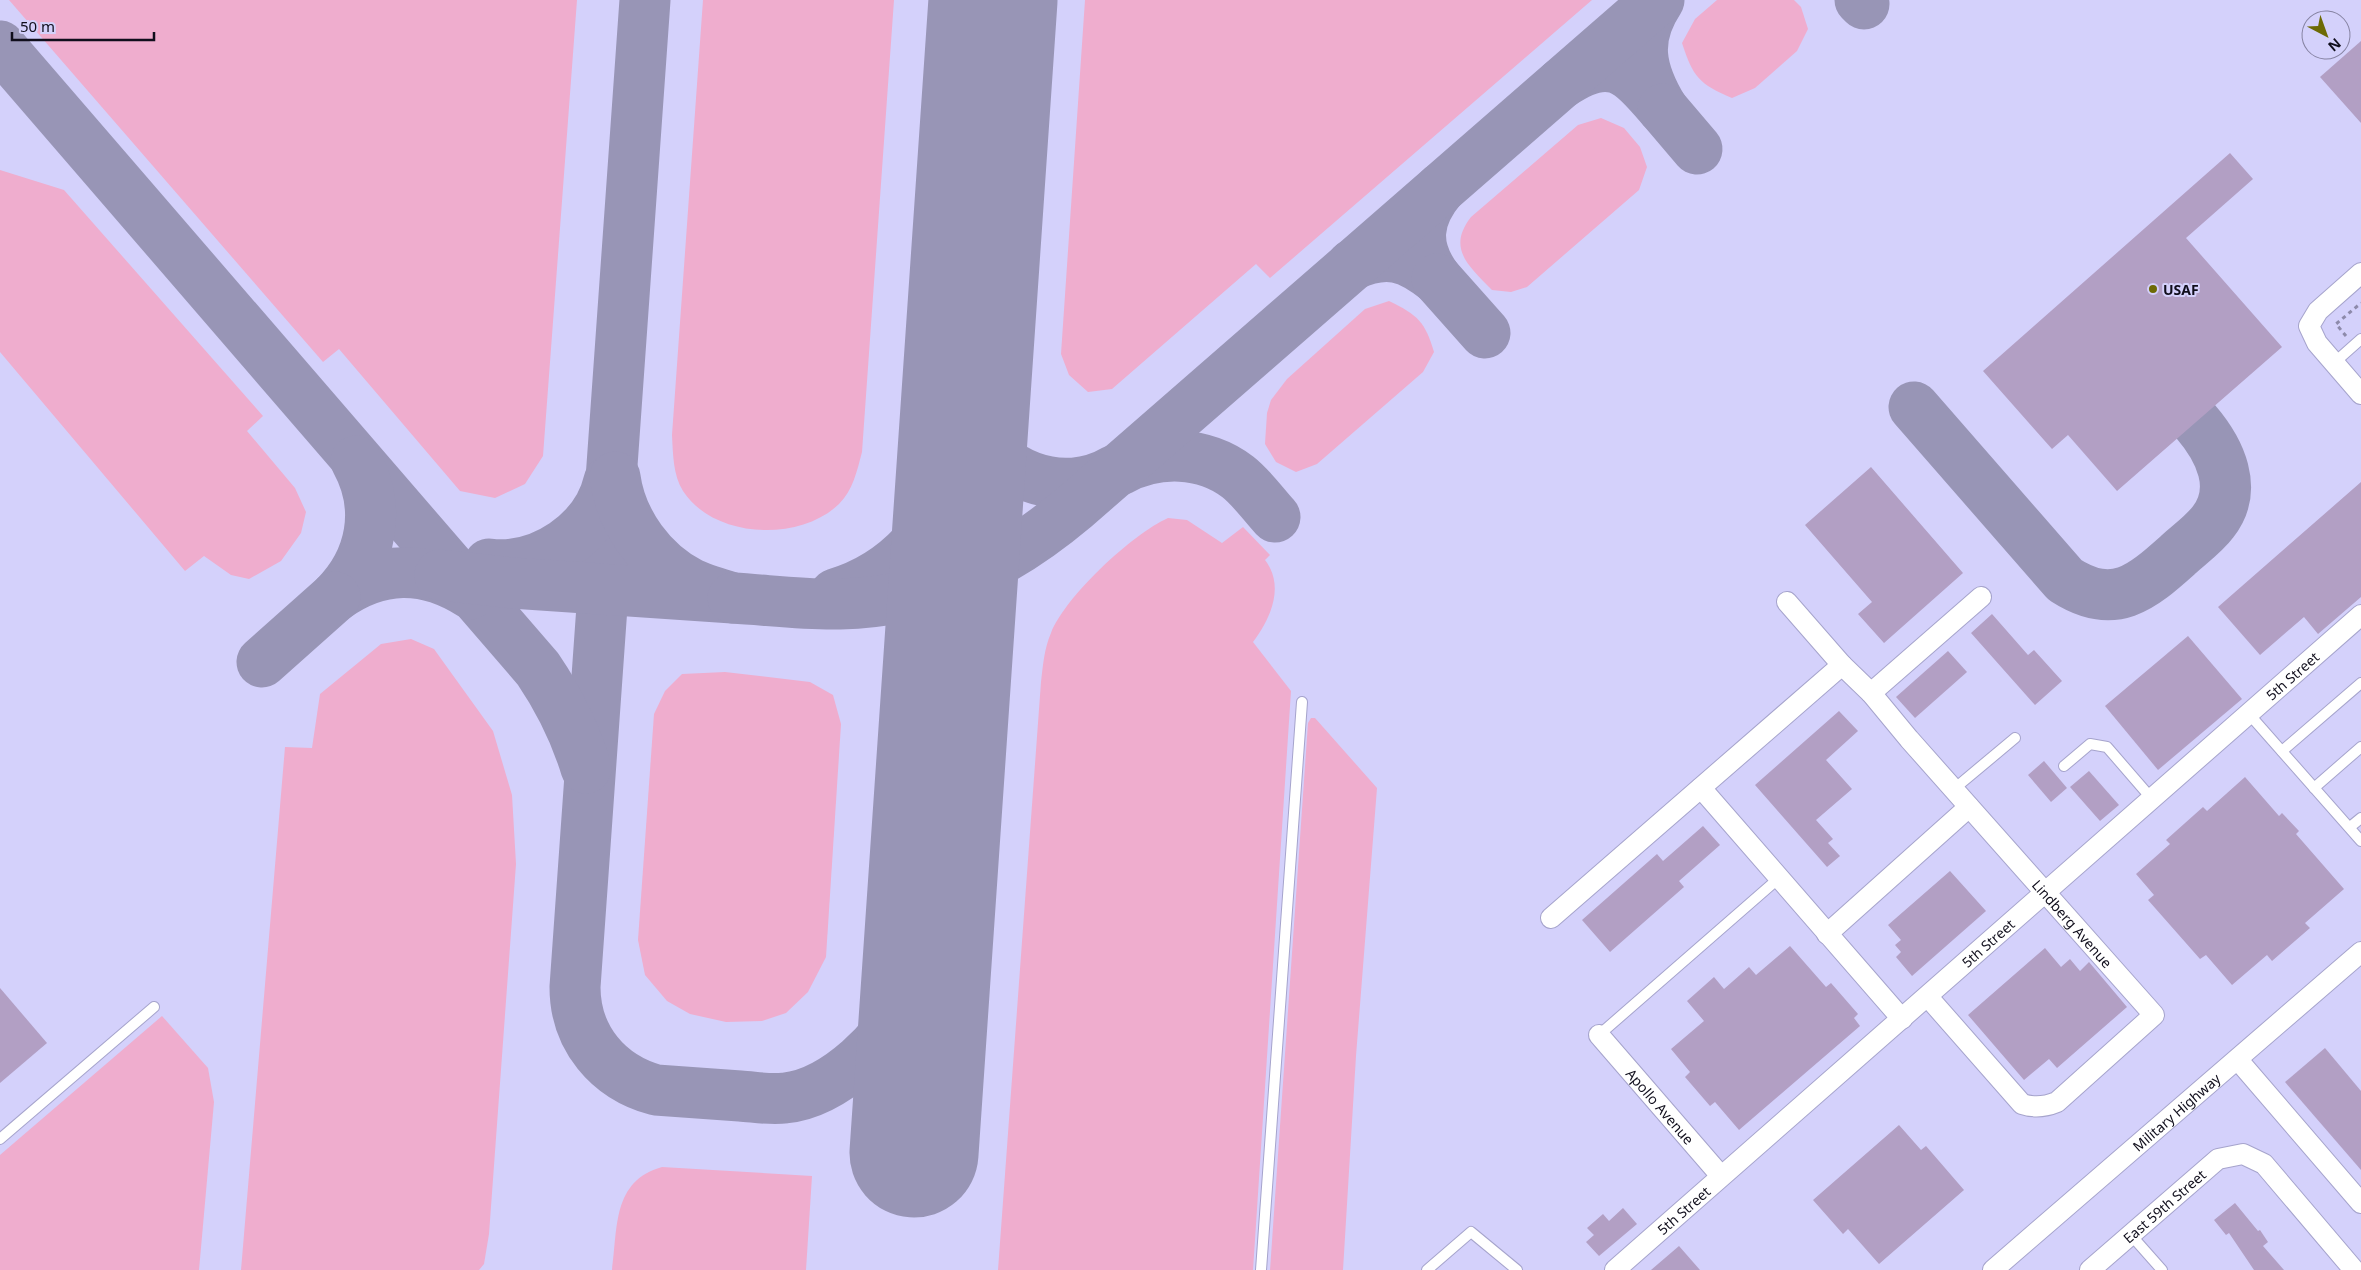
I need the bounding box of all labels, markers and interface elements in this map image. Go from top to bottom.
scale bar [12,10,155,42]
north arrow [2301,10,2351,60]
text: 50 m [20,16,55,36]
text: N [2324,34,2345,56]
place label: USAF [2163,280,2199,299]
marker: USAF [2147,283,2159,295]
street label: 5th Street [2262,647,2323,704]
street label: Lindberg Avenue [2028,875,2117,971]
street label: 5th Street [1957,914,2018,971]
street label: Apollo Avenue [1622,1064,1699,1148]
street label: Military Highway [2128,1068,2225,1155]
street label: East 59th Street [2119,1165,2209,1247]
street label: 5th Street [1653,1182,1714,1238]

